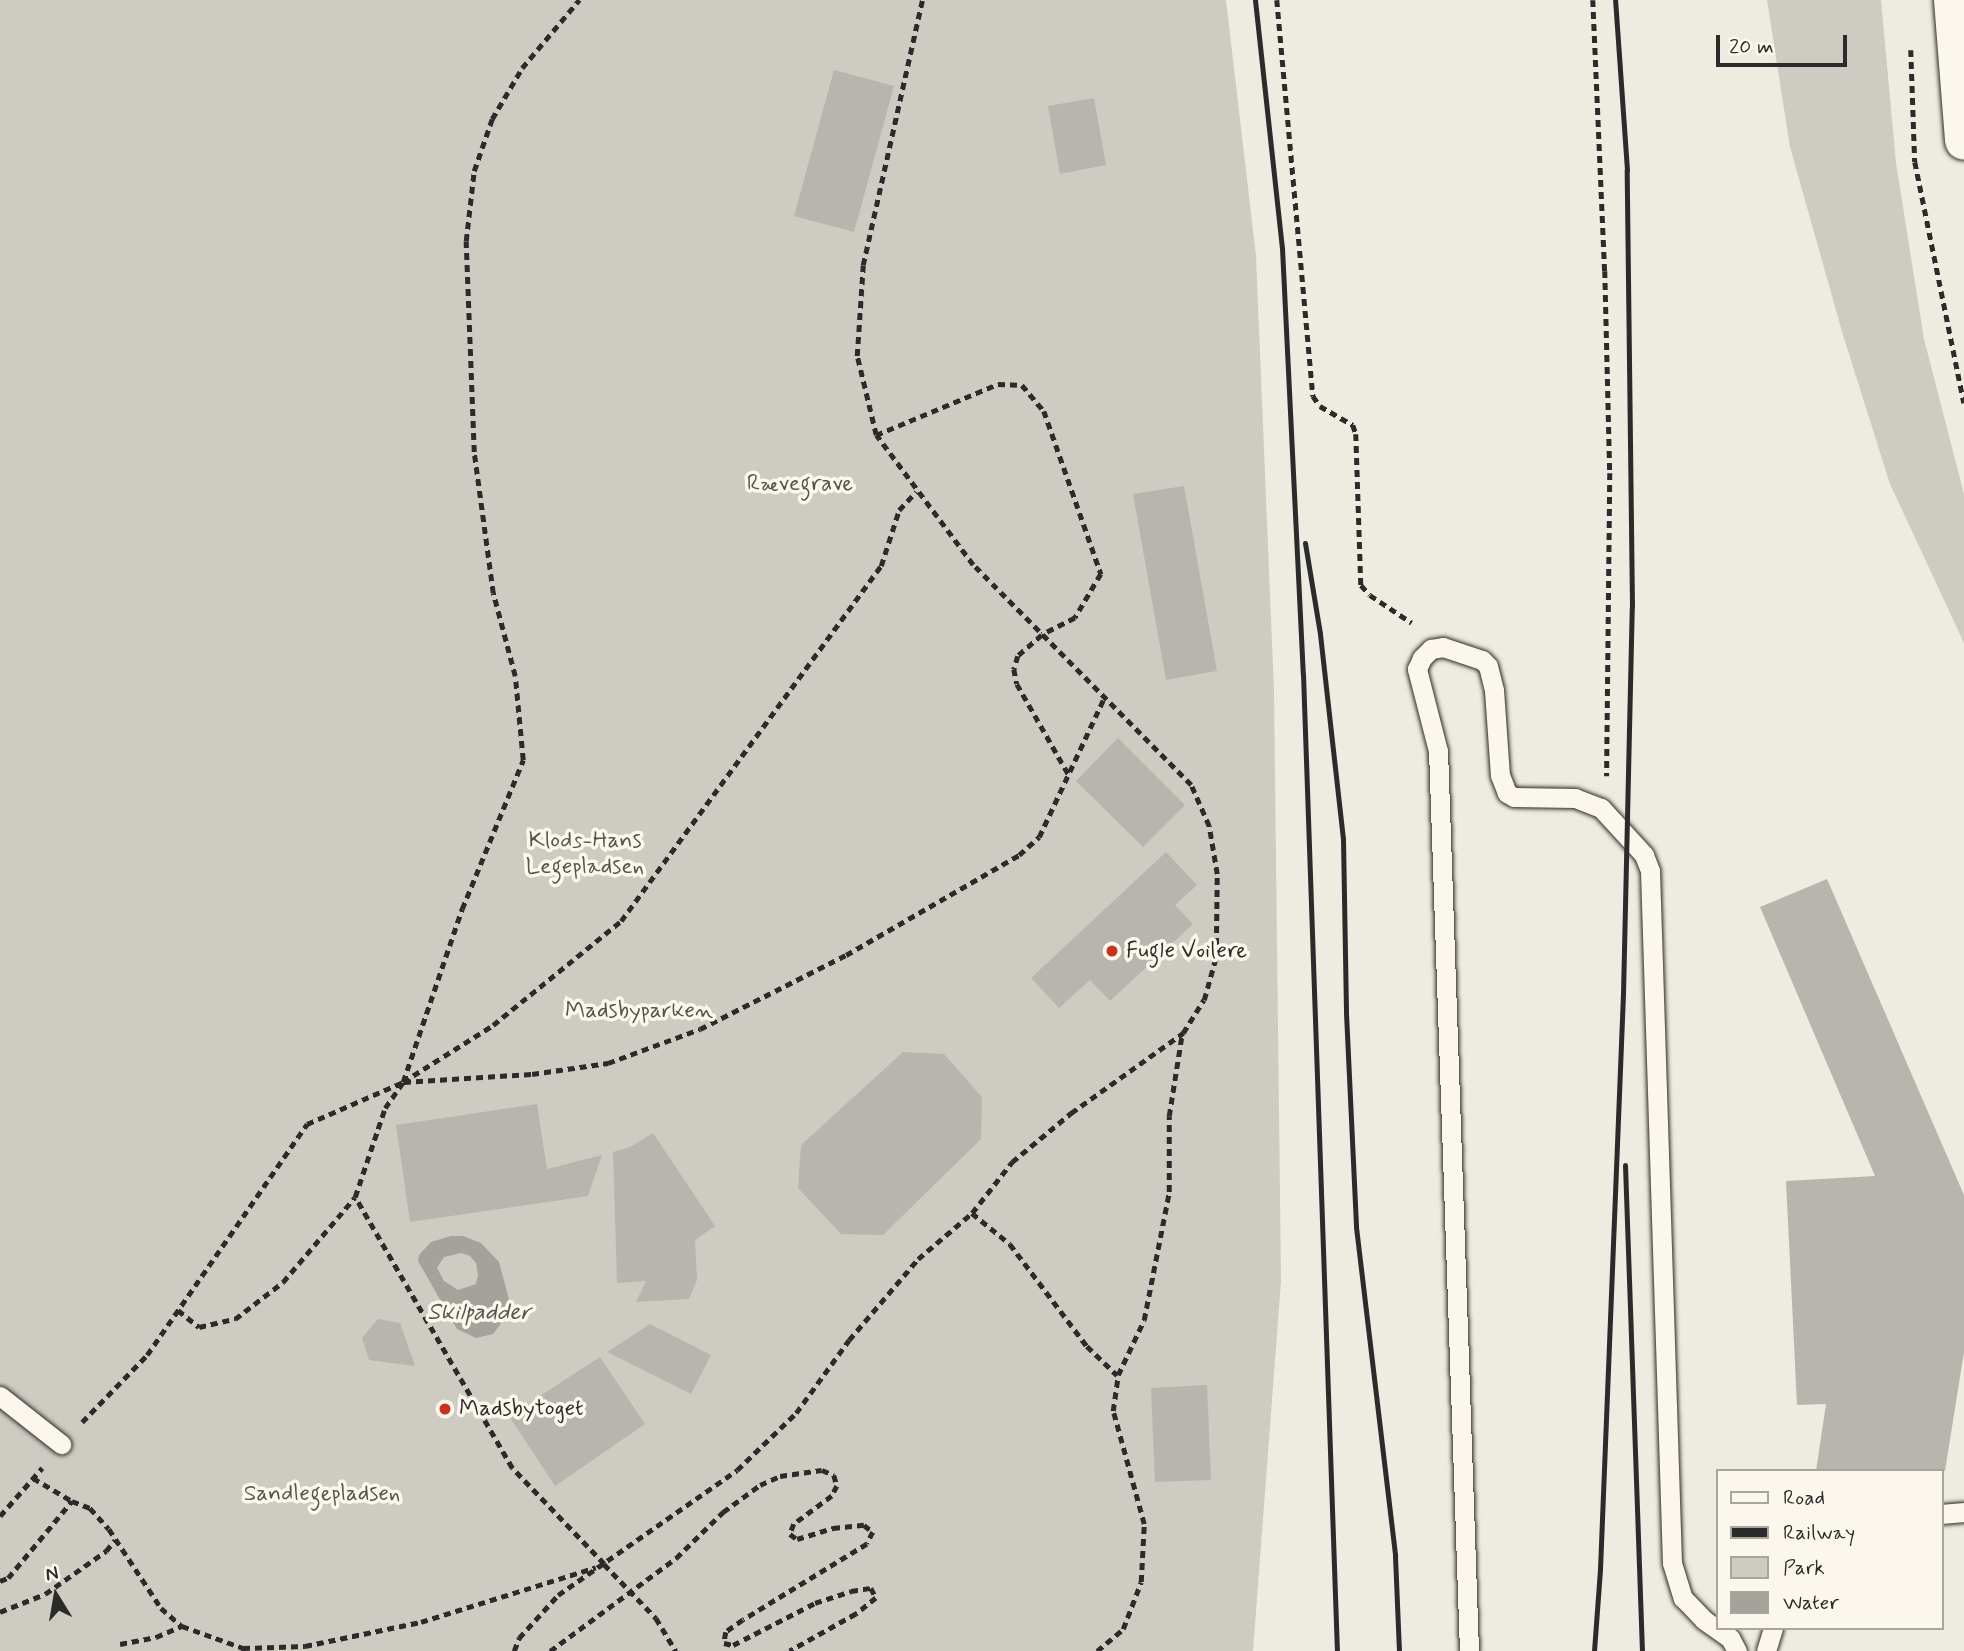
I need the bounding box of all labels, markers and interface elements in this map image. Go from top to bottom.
scale bar [1719,21,1850,65]
text: 20 m [1729,33,1774,61]
park label: Rævegrave [747,470,853,498]
park label: Klods-Hans Legepladsen [526,827,644,881]
place label: Fugle Voilere [1126,937,1247,965]
marker: Fugle Voilere [1104,943,1120,959]
park label: Madsbyparken [565,997,713,1025]
water label: Skilpadder [427,1299,531,1327]
place label: Madsbytoget [459,1395,584,1423]
marker: Madsbytoget [437,1401,453,1417]
legend [1716,1469,1943,1630]
park label: Sandlegepladsen [244,1480,400,1508]
text: Road [1783,1484,1825,1512]
text: Railway [1783,1519,1855,1547]
text: Park [1783,1554,1825,1582]
north arrow [21,1560,91,1630]
text: N [43,1560,60,1587]
text: Water [1783,1589,1839,1617]

